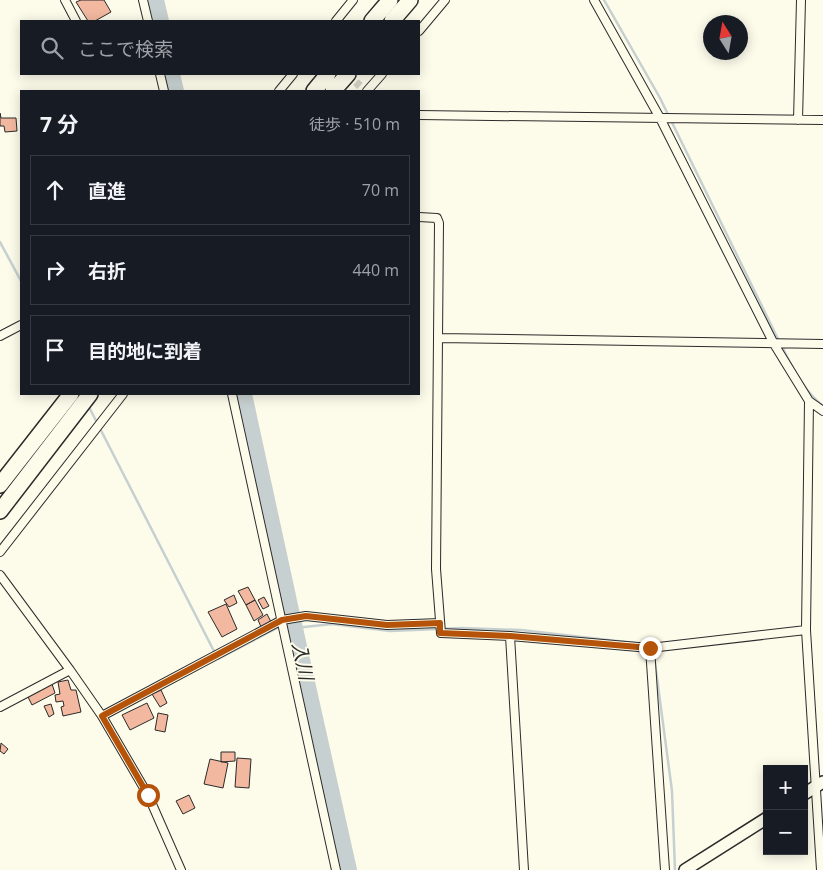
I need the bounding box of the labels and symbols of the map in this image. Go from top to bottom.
north arrow [703,15,748,60]
route end [639,637,662,660]
water label: 入川 [286,640,320,684]
route start [137,784,160,807]

